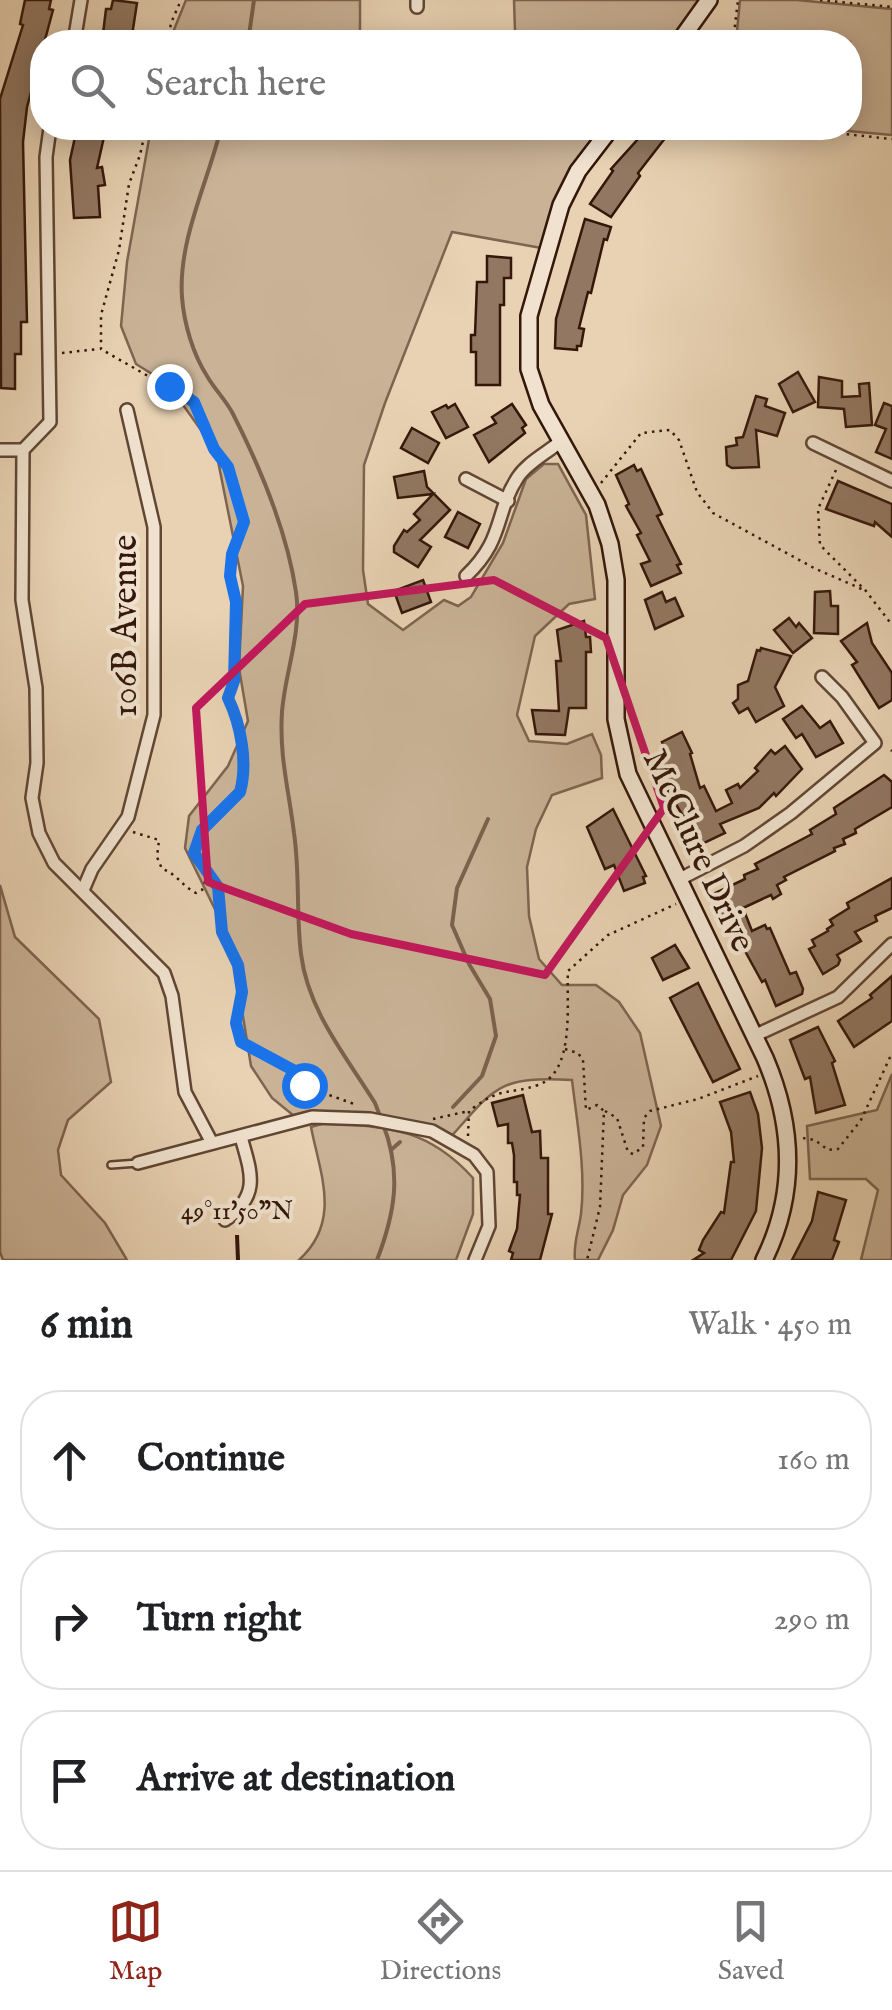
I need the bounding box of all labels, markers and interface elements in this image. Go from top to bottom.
search box [30,30,862,140]
icon: search [65,58,120,113]
text: Search here [145,61,326,109]
route end [147,364,193,410]
street label: 106B Avenue [104,535,149,717]
street label: McClure Drive [631,743,764,960]
route start [282,1063,328,1109]
text: 49°11'50"N [181,1196,293,1228]
text: 6 min [40,1299,133,1352]
text: Walk · 450 m [688,1305,852,1346]
icon: ahead [42,1433,97,1488]
text: Continue [137,1436,285,1484]
text: 160 m [777,1440,850,1481]
icon: right [42,1593,97,1648]
text: Turn right [137,1596,301,1644]
text: 290 m [774,1600,850,1641]
icon: arrive [42,1753,97,1808]
text: Arrive at destination [137,1756,455,1804]
tab: Map [108,1894,163,1989]
tab: Directions [379,1894,501,1989]
tab: Saved [718,1894,784,1989]

